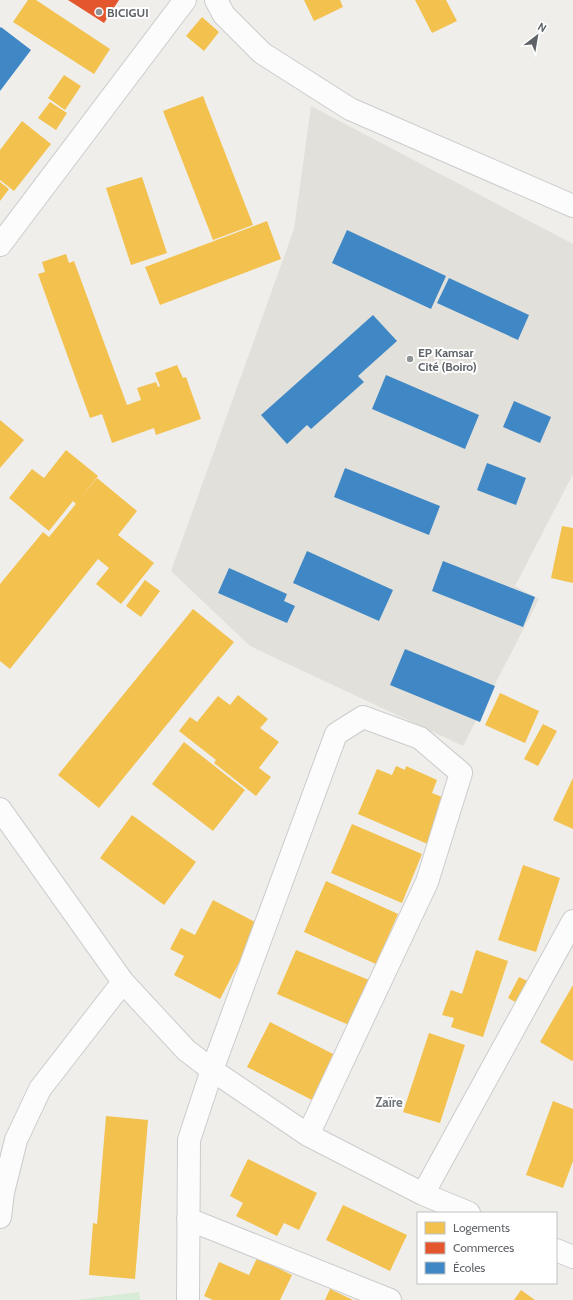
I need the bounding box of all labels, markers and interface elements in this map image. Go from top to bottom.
place label: BICIGUI [107,5,149,20]
marker: BICIGUI [94,7,104,17]
north arrow [517,16,557,56]
text: N [535,19,549,35]
place label: EP Kamsar Cité (Boiro) [418,345,477,374]
marker: EP Kamsar Cité (Boiro) [405,354,415,364]
district label: Zaïre [375,1094,403,1110]
legend [417,1212,557,1284]
text: Logements [453,1220,510,1235]
text: Commerces [453,1240,514,1255]
text: Écoles [453,1260,485,1275]

